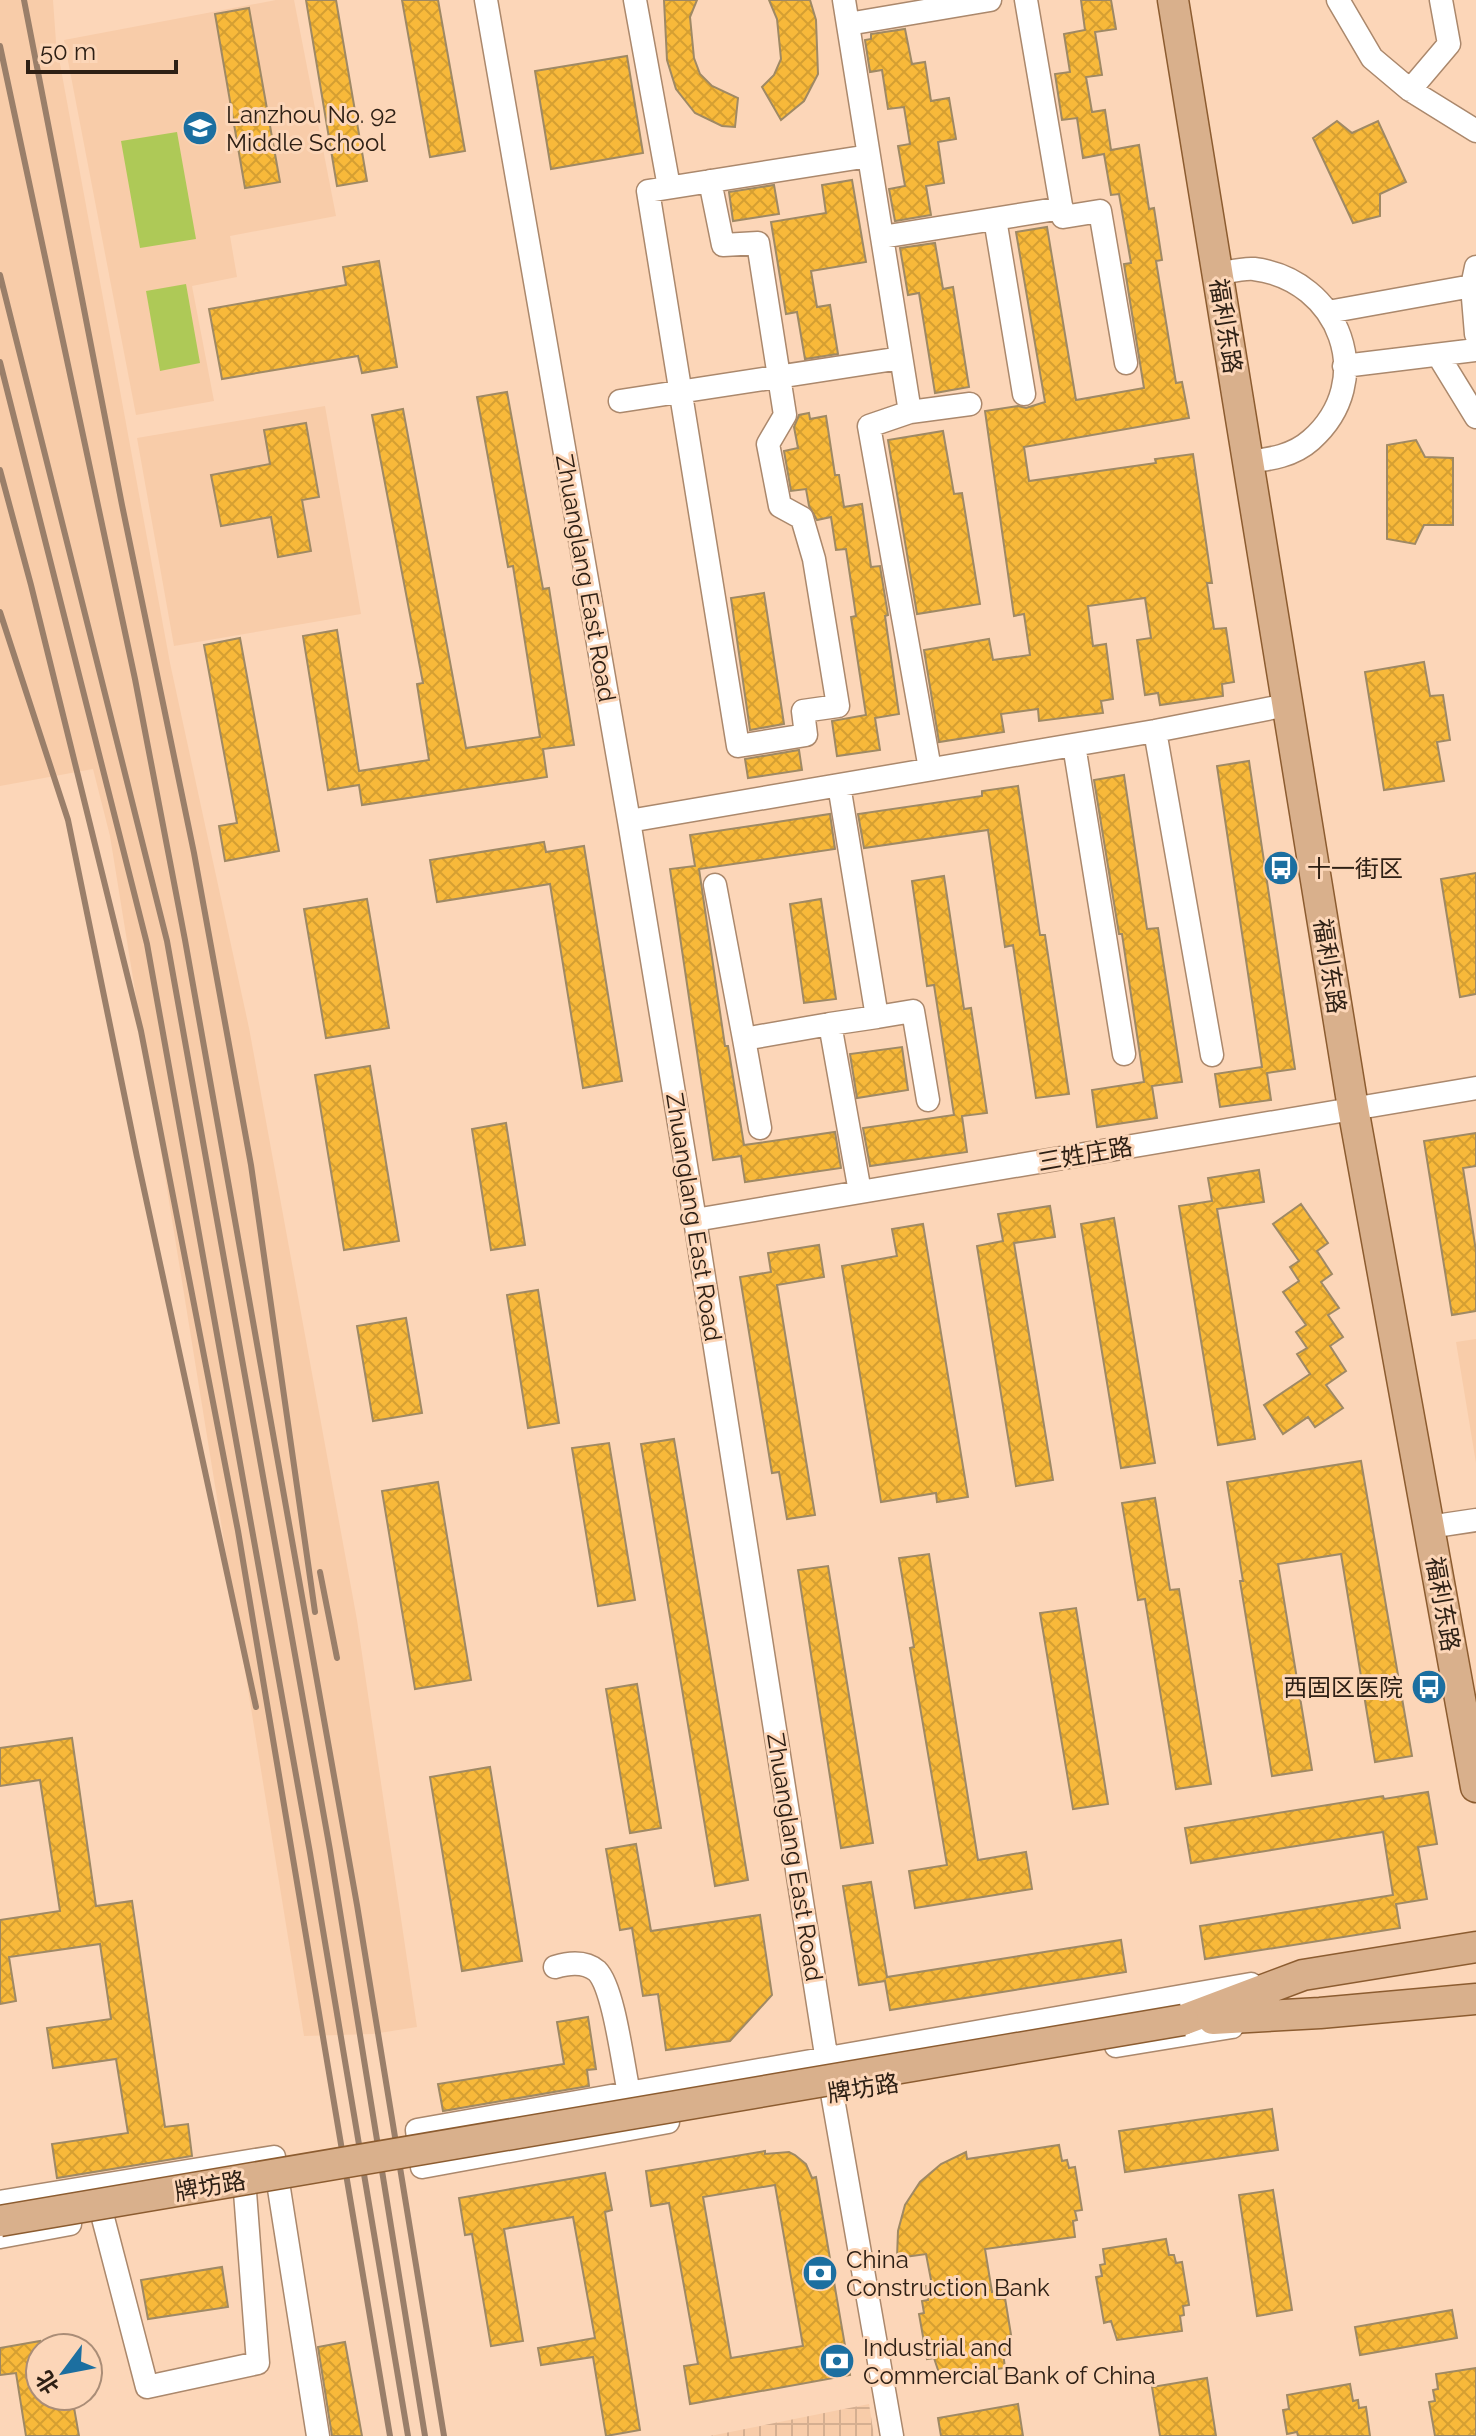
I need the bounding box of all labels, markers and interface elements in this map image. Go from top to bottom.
scale bar [28,24,176,74]
text: 50 m [40,37,96,66]
place label: Lanzhou No. 92 Middle School [226,100,397,157]
school or university icon: Lanzhou No. 92 Middle School [181,109,219,147]
street label: 福利东路 [1204,276,1248,376]
street label: Zhuanglang East Road [550,452,622,704]
bus stop icon: 十一街区 [1262,849,1300,887]
place label: 十一街区 [1307,854,1403,883]
street label: 福利东路 [1308,916,1352,1016]
street label: Zhuanglang East Road [660,1091,728,1343]
street label: 三姓庄路 [1035,1131,1135,1177]
street label: 福利东路 [1420,1554,1466,1654]
bus stop icon: 西固区医院 [1410,1668,1448,1706]
place label: 西固区医院 [1283,1673,1403,1702]
street label: Zhuanglang East Road [761,1731,829,1983]
street label: 牌坊路 [825,2068,901,2108]
street label: 牌坊路 [172,2165,248,2207]
place label: China Construction Bank [846,2245,1050,2302]
bank icon: China Construction Bank [801,2254,839,2292]
north arrow [24,2332,104,2412]
place label: Industrial and Commercial Bank of China [863,2333,1156,2390]
bank icon: Industrial and Commercial Bank of China [818,2342,856,2380]
text: 北 [30,2366,64,2399]

